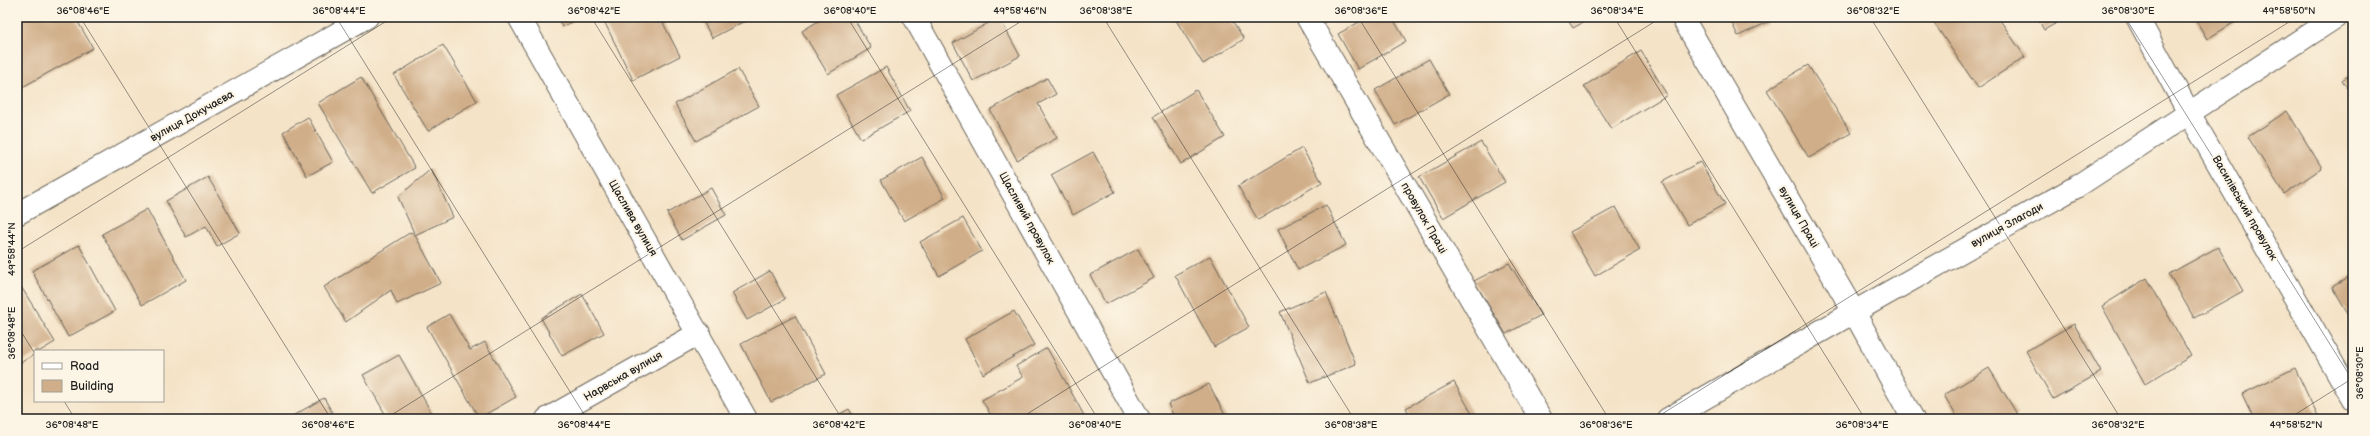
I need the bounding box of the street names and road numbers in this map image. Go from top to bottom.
street label: вулиця Докучаєва [148,87,236,144]
street label: Василівський провулок [2210,153,2280,263]
street label: Щасливий провулок [996,170,1058,266]
street label: Щаслива вулиця [606,177,660,259]
street label: провулок Праці [1398,180,1450,256]
street label: вулиця Праці [1776,184,1822,250]
street label: вулиця Злагоди [1969,200,2045,250]
street label: Нарвська вулиця [581,348,665,404]

